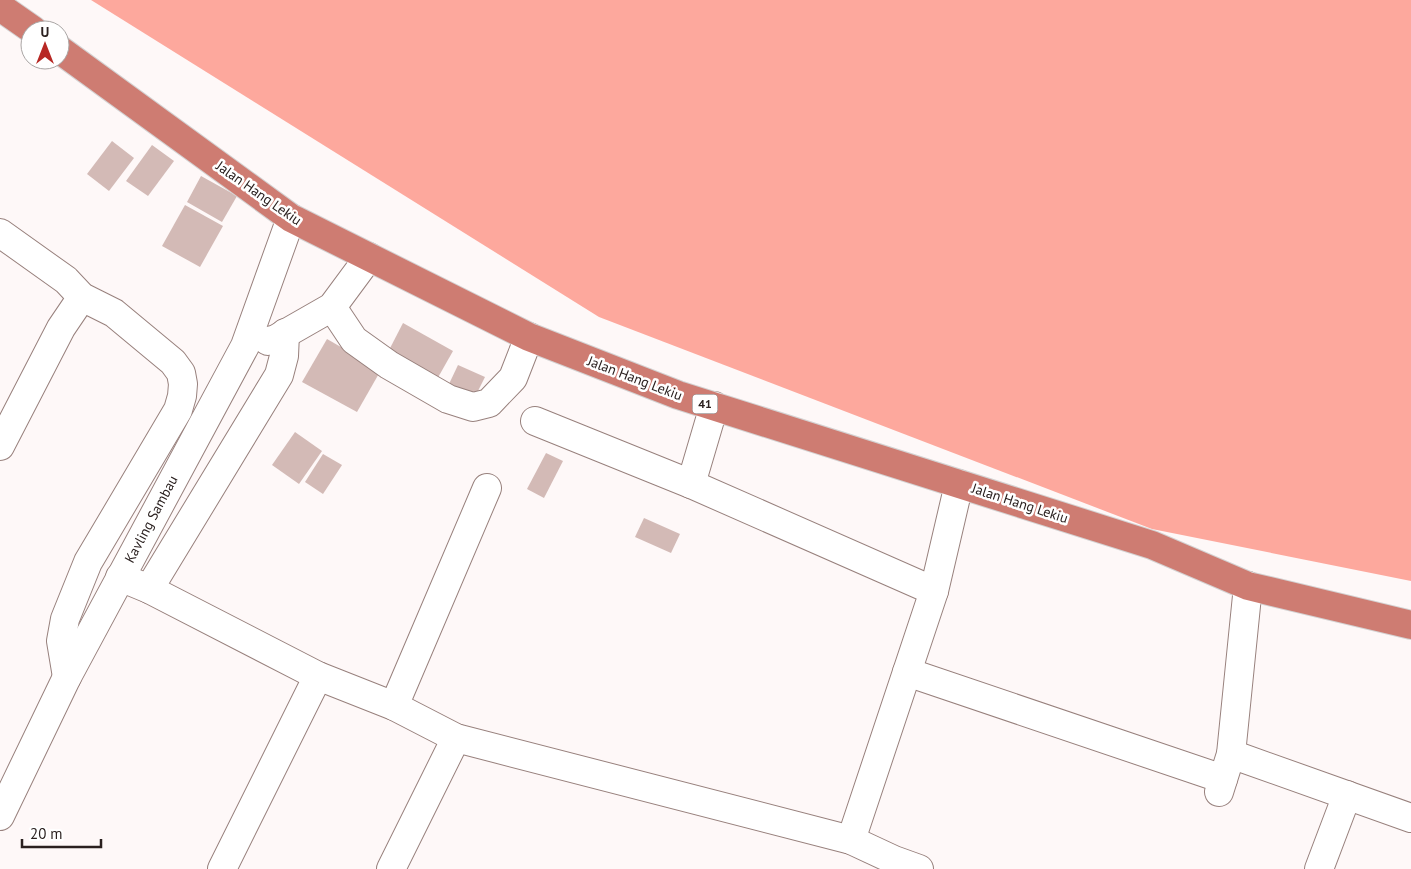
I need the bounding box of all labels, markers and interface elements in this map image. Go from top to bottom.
north arrow [20,20,70,70]
text: U [41,23,49,41]
street label: Jalan Hang Lekiu [212,156,305,229]
street label: Jalan Hang Lekiu [584,351,685,404]
road number: 41 [692,394,718,414]
street label: Kavling Sambau [120,472,182,566]
street label: Jalan Hang Lekiu [969,479,1070,527]
scale bar [22,816,101,848]
text: 20 m [30,824,63,843]

